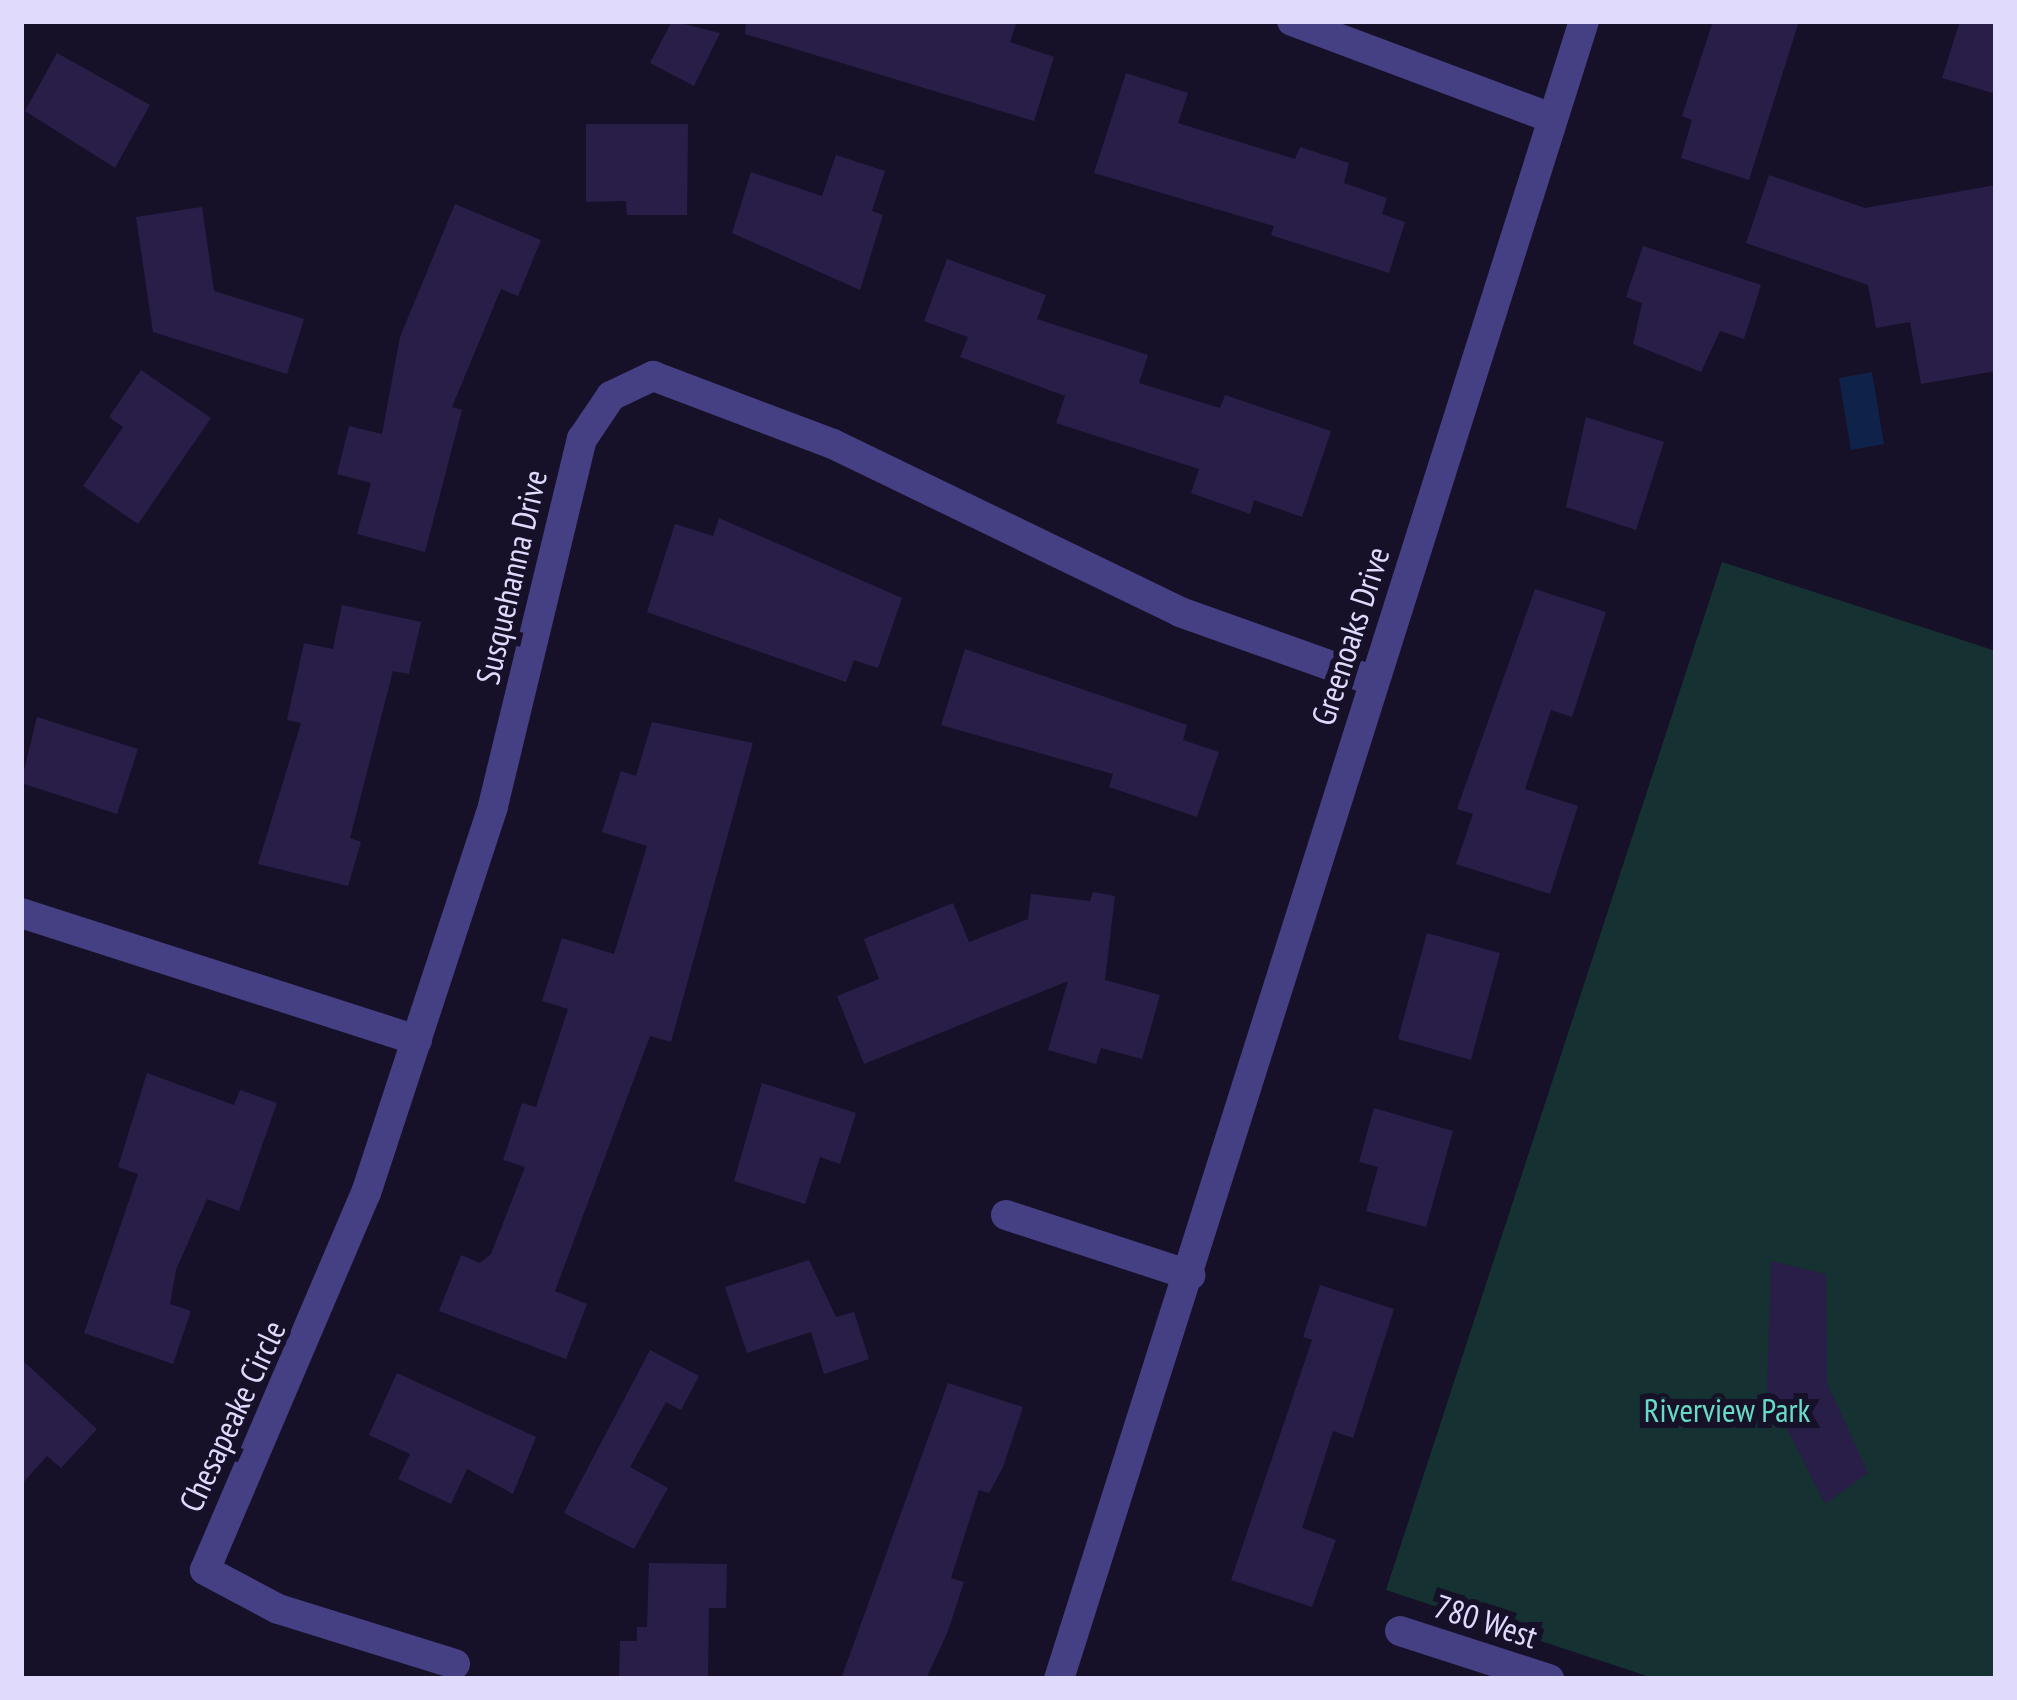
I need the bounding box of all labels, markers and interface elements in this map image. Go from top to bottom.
street label: Susquehanna Drive [467,466,555,688]
street label: Greenoaks Drive [1303,542,1397,730]
street label: Chesapeake Circle [170,1314,294,1518]
park label: Riverview Park [1643,1390,1811,1430]
street label: 780 West [1429,1586,1543,1656]

